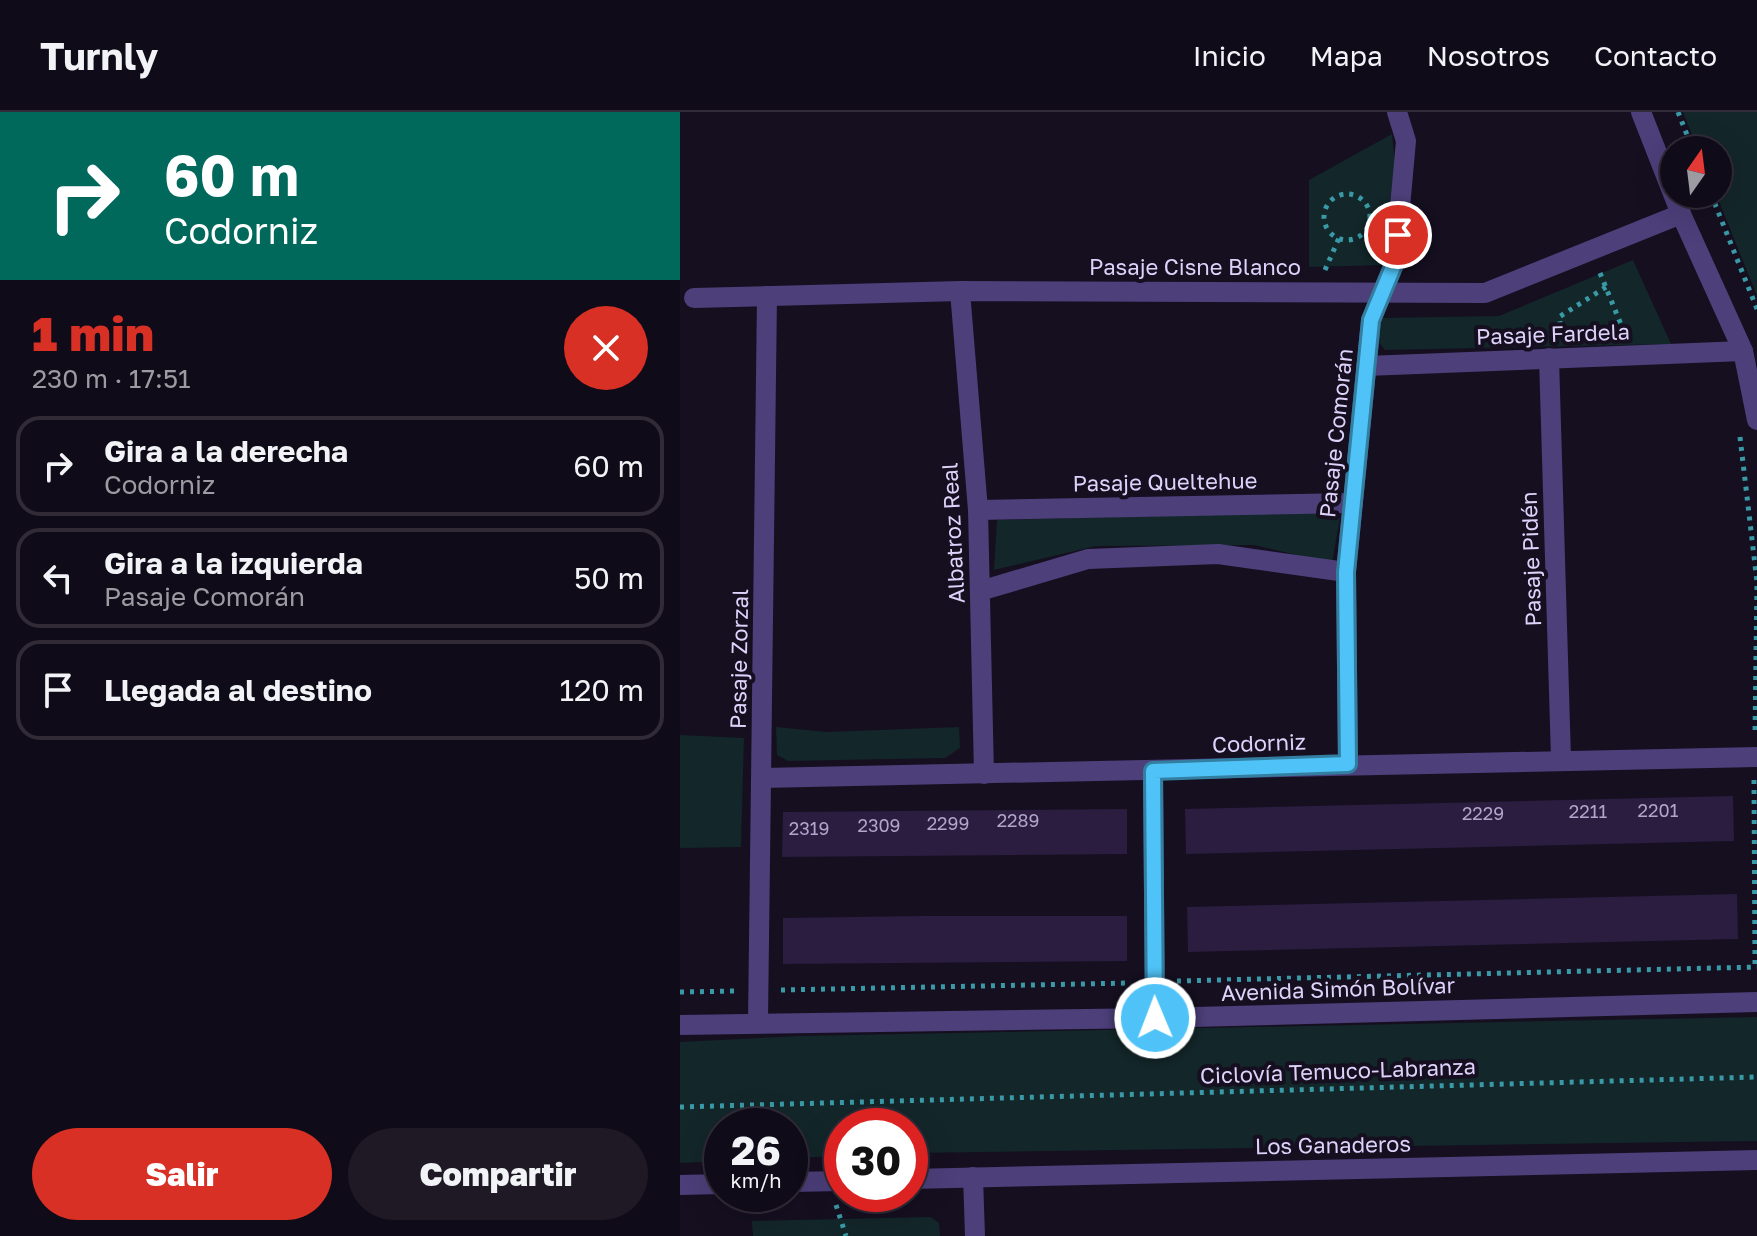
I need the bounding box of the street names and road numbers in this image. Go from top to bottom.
street label: Pasaje Cisne Blanco [1089,253,1301,280]
street label: Pasaje Fardela [1476,317,1630,350]
street label: Pasaje Comorán [1313,347,1358,519]
street label: Albatroz Real [935,462,970,604]
street label: Pasaje Queltehue [1072,466,1258,497]
street label: Pasaje Pidén [1515,491,1546,627]
street label: Pasaje Zorzal [724,589,753,729]
street label: Codorniz [1211,727,1306,758]
street label: Avenida Simón Bolívar [1220,971,1456,1006]
street label: Ciclovía Temuco-Labranza [1200,1052,1476,1089]
street label: Los Ganaderos [1255,1130,1411,1159]

